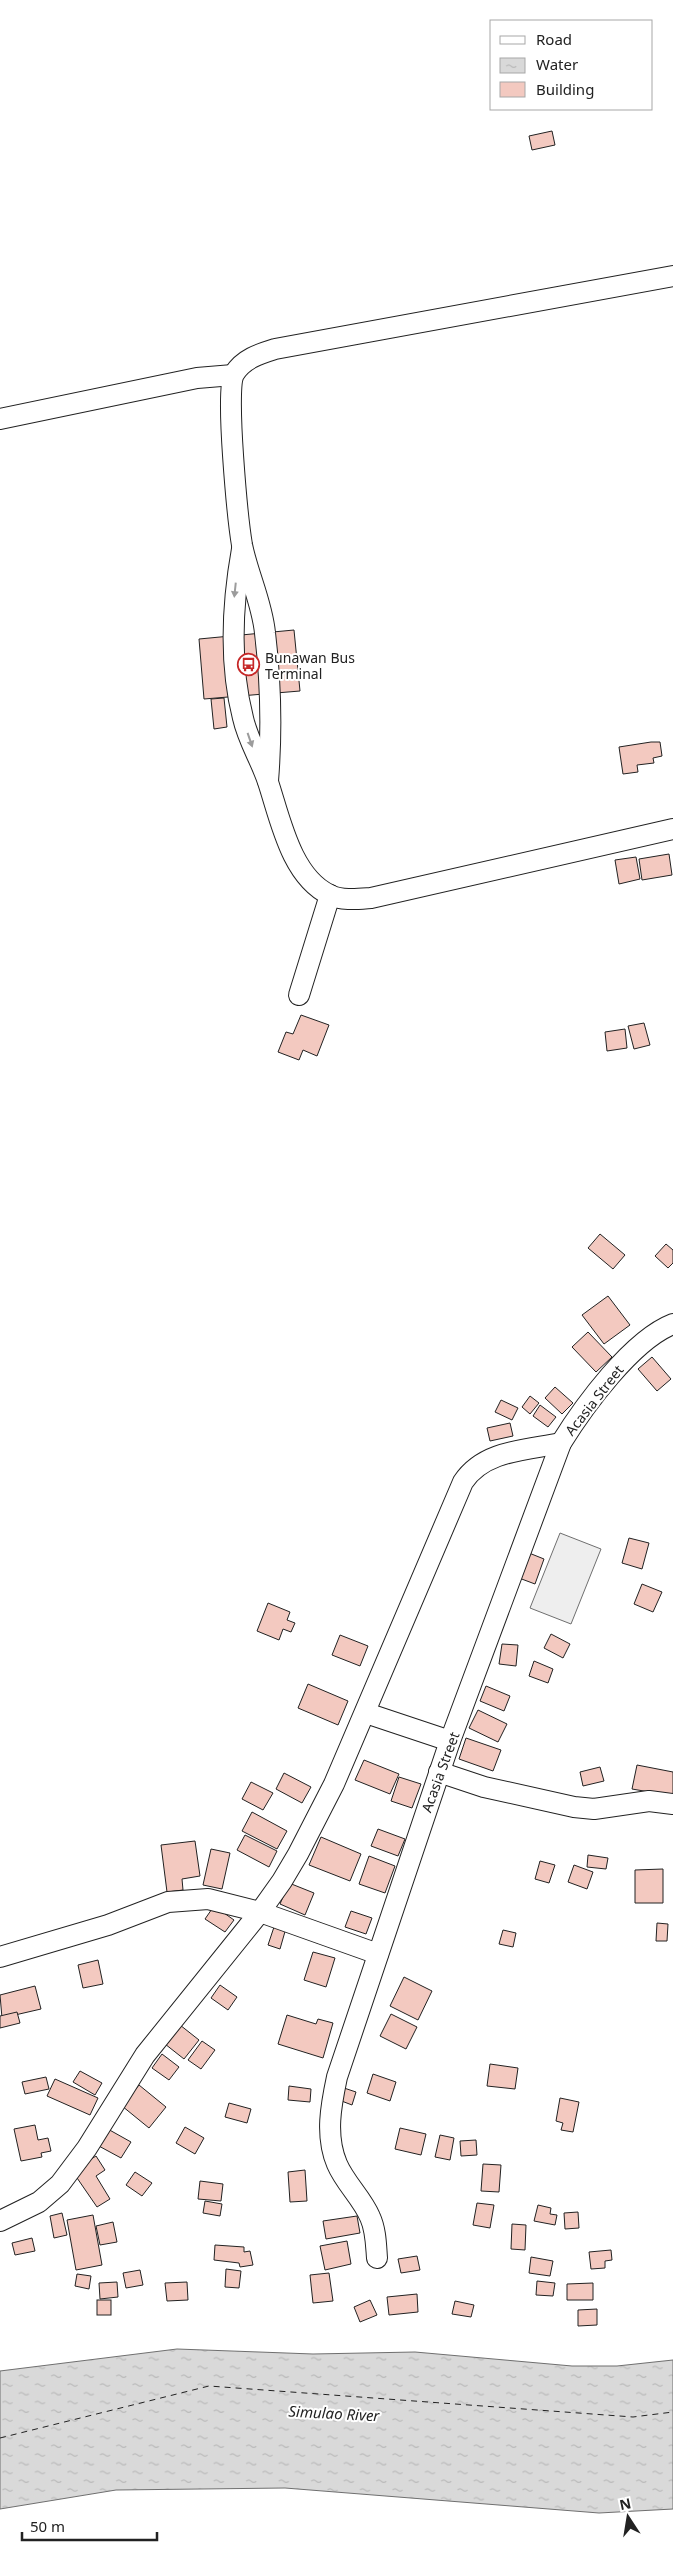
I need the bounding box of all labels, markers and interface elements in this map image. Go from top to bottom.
legend [490,20,653,110]
text: Road [536,29,572,49]
text: Water [536,54,578,74]
text: Building [536,79,594,99]
one-way arrow [231,582,239,598]
place label: Bunawan Bus Terminal [265,648,355,683]
bus stop icon: Bunawan Bus Terminal [237,653,261,677]
one-way arrow [247,732,254,747]
street label: Acasia Street [561,1361,627,1439]
street label: Acasia Street [417,1729,463,1815]
water label: Simulao River [288,2401,381,2425]
north arrow [603,2492,653,2542]
text: N [618,2493,633,2514]
scale bar [22,2510,158,2542]
text: 50 m [30,2516,65,2536]

